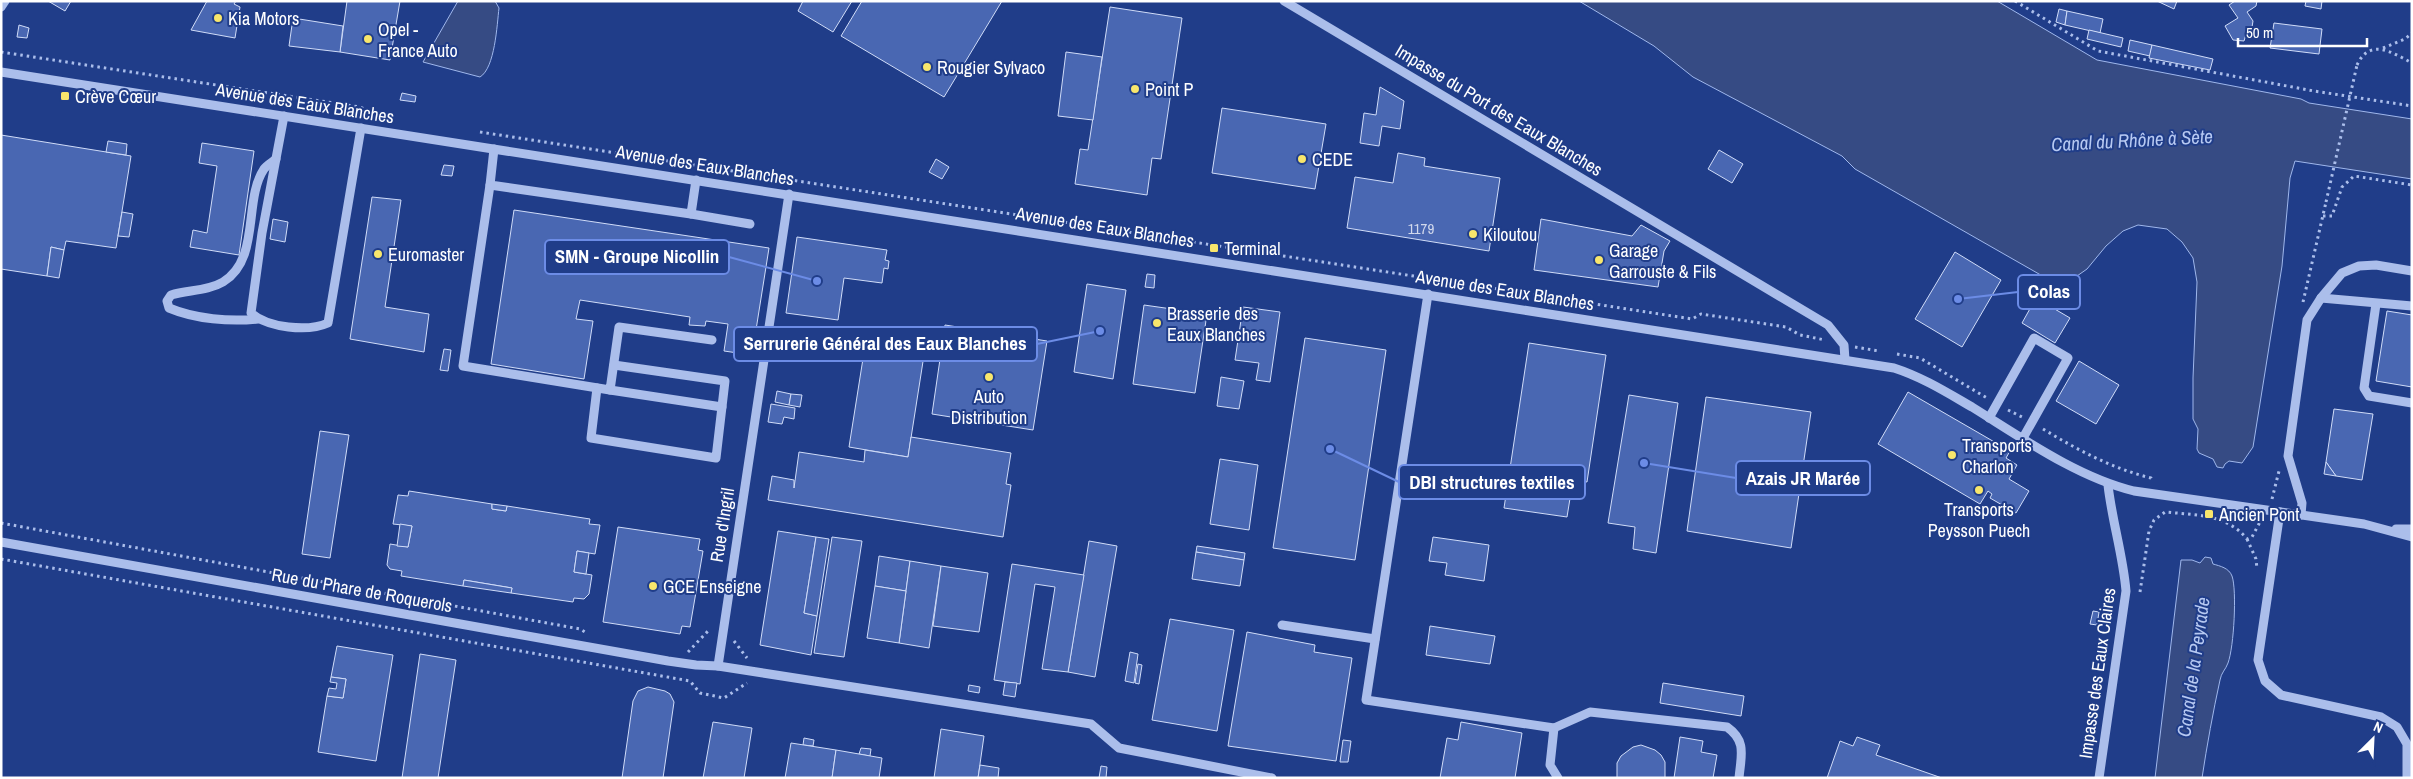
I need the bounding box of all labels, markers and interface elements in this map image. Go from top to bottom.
place label: Kia Motors [228,6,299,31]
marker: Kia Motors [212,12,224,24]
scale bar [2238,15,2367,47]
place label: Opel - France Auto [378,17,458,63]
text: 50 m [2246,22,2273,43]
marker: Opel - France Auto [362,33,374,45]
street label: Impasse du Port des Eaux Blanches [1391,38,1607,182]
place label: Rougier Sylvaco [937,55,1045,80]
marker: Rougier Sylvaco [921,61,933,73]
street label: Avenue des Eaux Blanches [213,76,396,129]
place label: Point P [1145,77,1194,102]
marker: Point P [1129,83,1141,95]
place label: Crève Cœur [75,84,156,109]
marker: Crève Cœur [59,90,71,102]
water label: Canal du Rhône à Sète [2050,123,2214,157]
street label: Avenue des Eaux Blanches [613,138,796,191]
place label: CEDE [1312,147,1353,172]
marker: CEDE [1296,153,1308,165]
street label: Avenue des Eaux Blanches [1013,200,1196,253]
house number: 1179 [1408,218,1434,239]
place label: Kiloutou [1483,222,1537,247]
marker: Kiloutou [1467,228,1479,240]
place label: Terminal [1224,236,1281,261]
place label: Garage Garrouste & Fils [1609,238,1716,284]
callout: SMN - Groupe Nicollin [545,240,729,274]
place label: Euromaster [388,242,464,267]
marker: Terminal [1208,242,1220,254]
text: SMN - Groupe Nicollin [555,243,719,269]
marker: Euromaster [372,248,384,260]
marker: Garage Garrouste & Fils [1593,254,1605,266]
street label: Avenue des Eaux Blanches [1413,263,1596,316]
callout: Colas [2018,275,2080,309]
text: Colas [2028,278,2070,304]
place label: Brasserie des Eaux Blanches [1167,301,1265,347]
marker: Brasserie des Eaux Blanches [1151,317,1163,329]
callout: Serrurerie Général des Eaux Blanches [734,327,1037,361]
text: Serrurerie Général des Eaux Blanches [743,330,1027,356]
marker: Auto Distribution [983,371,995,383]
place label: Auto Distribution [951,384,1027,430]
place label: Transports Charlon [1962,433,2032,479]
marker: Transports Charlon [1946,449,1958,461]
callout: Azais JR Marée [1736,461,1870,495]
callout: DBI structures textiles [1399,465,1585,499]
text: Azais JR Marée [1746,465,1860,491]
text: DBI structures textiles [1409,469,1575,495]
marker: Transports Peysson Puech [1973,484,1985,496]
street label: Rue d'Ingril [704,486,740,564]
place label: Transports Peysson Puech [1928,497,2030,543]
place label: Ancien Pont [2218,502,2299,527]
marker: Ancien Pont [2203,508,2215,520]
street label: Rue du Phare de Roquerols [270,562,454,618]
place label: GCE Enseigne [663,574,761,599]
marker: GCE Enseigne [647,580,659,592]
street label: Impasse des Eaux Claires [2073,586,2121,760]
water label: Canal de la Peyrade [2170,595,2216,739]
north arrow [2348,714,2398,764]
text: N [2371,717,2386,737]

